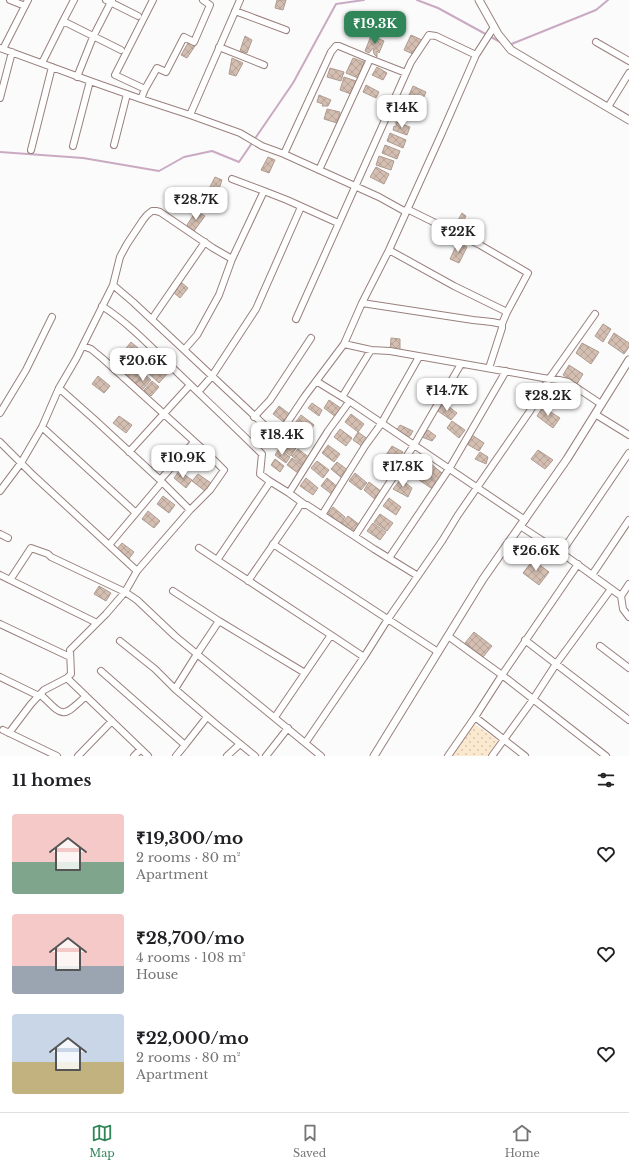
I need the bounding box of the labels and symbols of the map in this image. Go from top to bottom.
pin: ₹19.3K [342,11,408,45]
pin: ₹14K [378,95,426,129]
pin: ₹28.7K [163,187,229,221]
pin: ₹22K [434,219,482,253]
pin: ₹20.6K [110,348,176,382]
pin: ₹14.7K [414,378,480,412]
pin: ₹28.2K [515,383,581,417]
pin: ₹18.4K [249,422,315,456]
pin: ₹10.9K [150,445,216,479]
pin: ₹17.8K [370,454,436,488]
pin: ₹26.6K [503,538,569,572]

